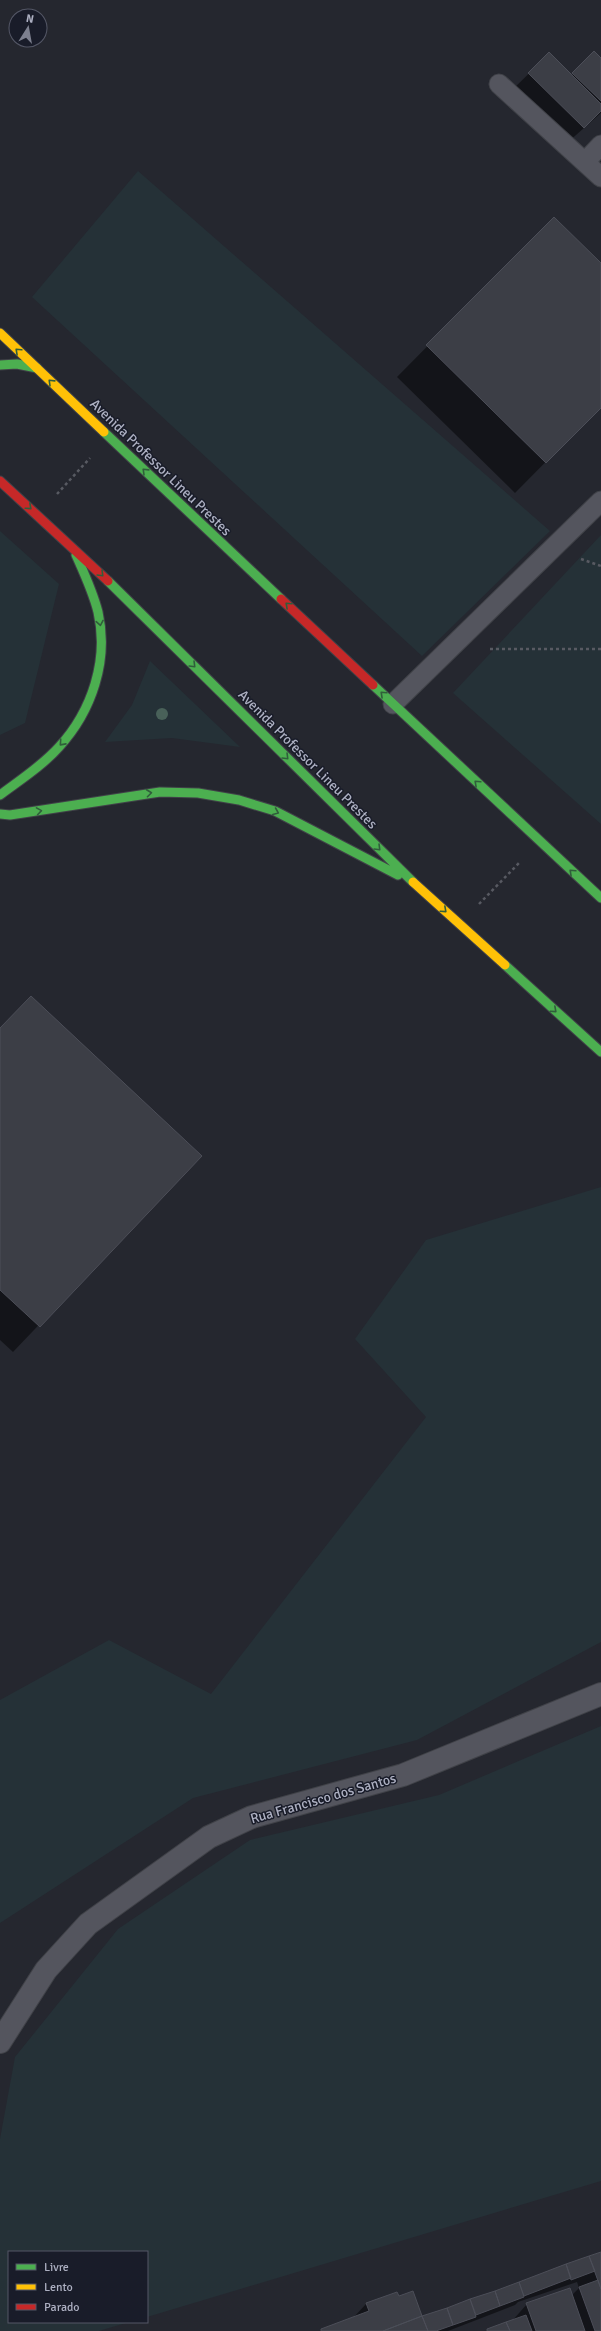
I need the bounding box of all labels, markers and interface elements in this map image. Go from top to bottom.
north arrow [8,8,48,48]
text: N [25,12,35,26]
one-way arrow [16,348,23,355]
one-way arrow [48,379,56,386]
street label: Avenida Professor Lineu Prestes [87,395,235,539]
one-way arrow [142,469,150,476]
one-way arrow [24,503,32,510]
one-way arrow [96,569,104,577]
one-way arrow [285,603,292,610]
one-way arrow [95,620,104,626]
one-way arrow [188,661,196,668]
street label: Avenida Professor Lineu Prestes [235,686,381,832]
one-way arrow [380,692,387,699]
one-way arrow [60,738,67,746]
one-way arrow [281,752,289,760]
one-way arrow [475,781,482,788]
one-way arrow [146,789,152,798]
one-way arrow [36,807,42,816]
one-way arrow [273,808,280,816]
one-way arrow [374,843,381,851]
one-way arrow [570,869,577,876]
one-way arrow [439,905,446,912]
one-way arrow [550,1005,557,1012]
street label: Rua Francisco dos Santos [248,1770,398,1827]
legend [8,2251,148,2323]
text: Livre [44,2260,69,2275]
text: Lento [44,2280,73,2295]
text: Parado [44,2300,80,2315]

